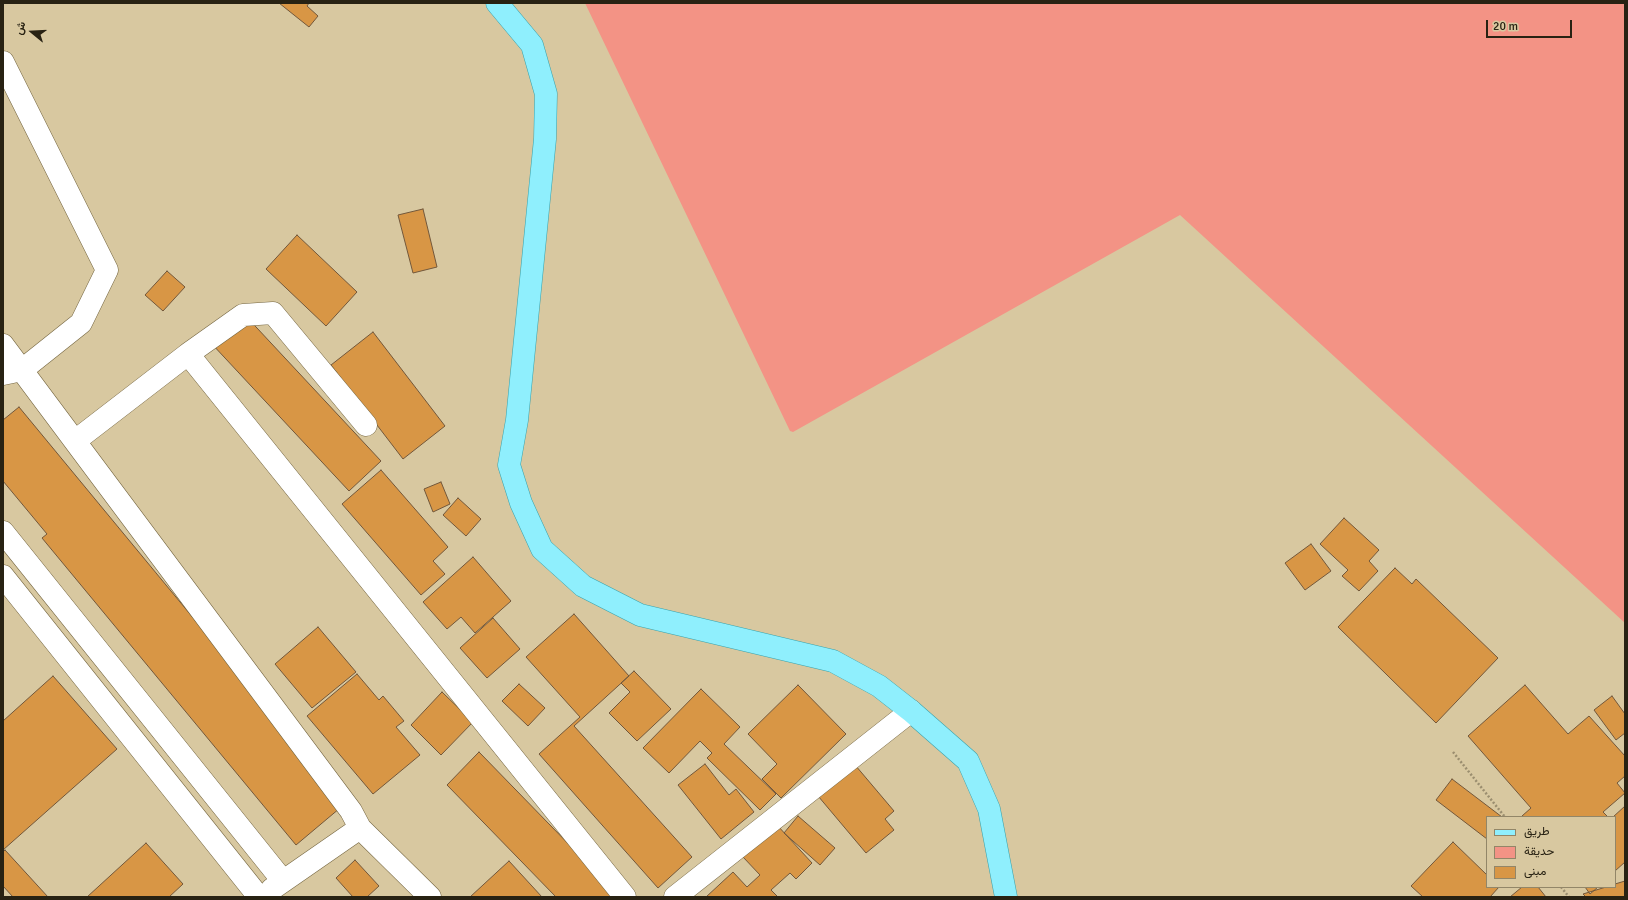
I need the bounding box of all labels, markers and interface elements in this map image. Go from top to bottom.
north arrow [12,12,52,52]
scale bar [1488,12,1574,38]
text: 20 m [1493,19,1518,34]
text: ش [12,20,28,36]
legend [1486,816,1616,888]
text: طريق [1524,824,1549,839]
text: حديقة [1524,844,1554,859]
text: مبنى [1524,864,1546,879]

